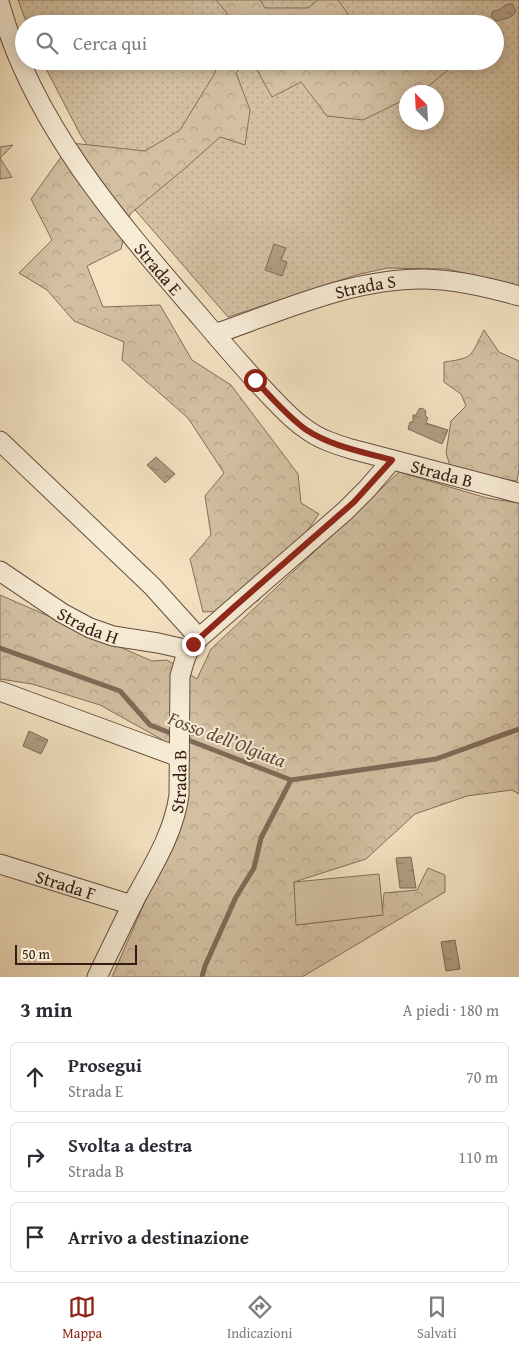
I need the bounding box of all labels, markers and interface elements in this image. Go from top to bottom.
search box [15,15,504,70]
icon: search [33,29,61,57]
text: Cerca qui [73,29,147,57]
north arrow [399,85,444,130]
street label: Strada E [128,236,189,301]
street label: Strada S [332,267,397,305]
route start [244,369,267,392]
street label: Strada B [408,452,476,494]
street label: Strada H [53,600,123,651]
route end [182,633,205,656]
water label: Fosso dell’Olgiata [163,703,290,774]
street label: Strada B [162,750,193,816]
street label: Strada F [32,862,100,907]
scale bar [15,942,138,965]
text: 50 m [22,944,50,964]
text: 3 min [20,994,72,1025]
text: A piedi · 180 m [403,998,499,1022]
text: Prosegui [68,1051,142,1079]
icon: ahead [21,1063,49,1091]
text: 70 m [466,1065,498,1089]
text: Strada E [68,1079,123,1103]
text: Svolta a destra [68,1131,192,1159]
icon: right [21,1143,49,1171]
text: 110 m [458,1145,498,1169]
text: Strada B [68,1159,124,1183]
icon: arrive [21,1223,49,1251]
text: Arrivo a destinazione [68,1223,249,1251]
tab: Mappa [62,1293,102,1343]
tab: Indicazioni [227,1293,292,1343]
tab: Salvati [417,1293,457,1343]

